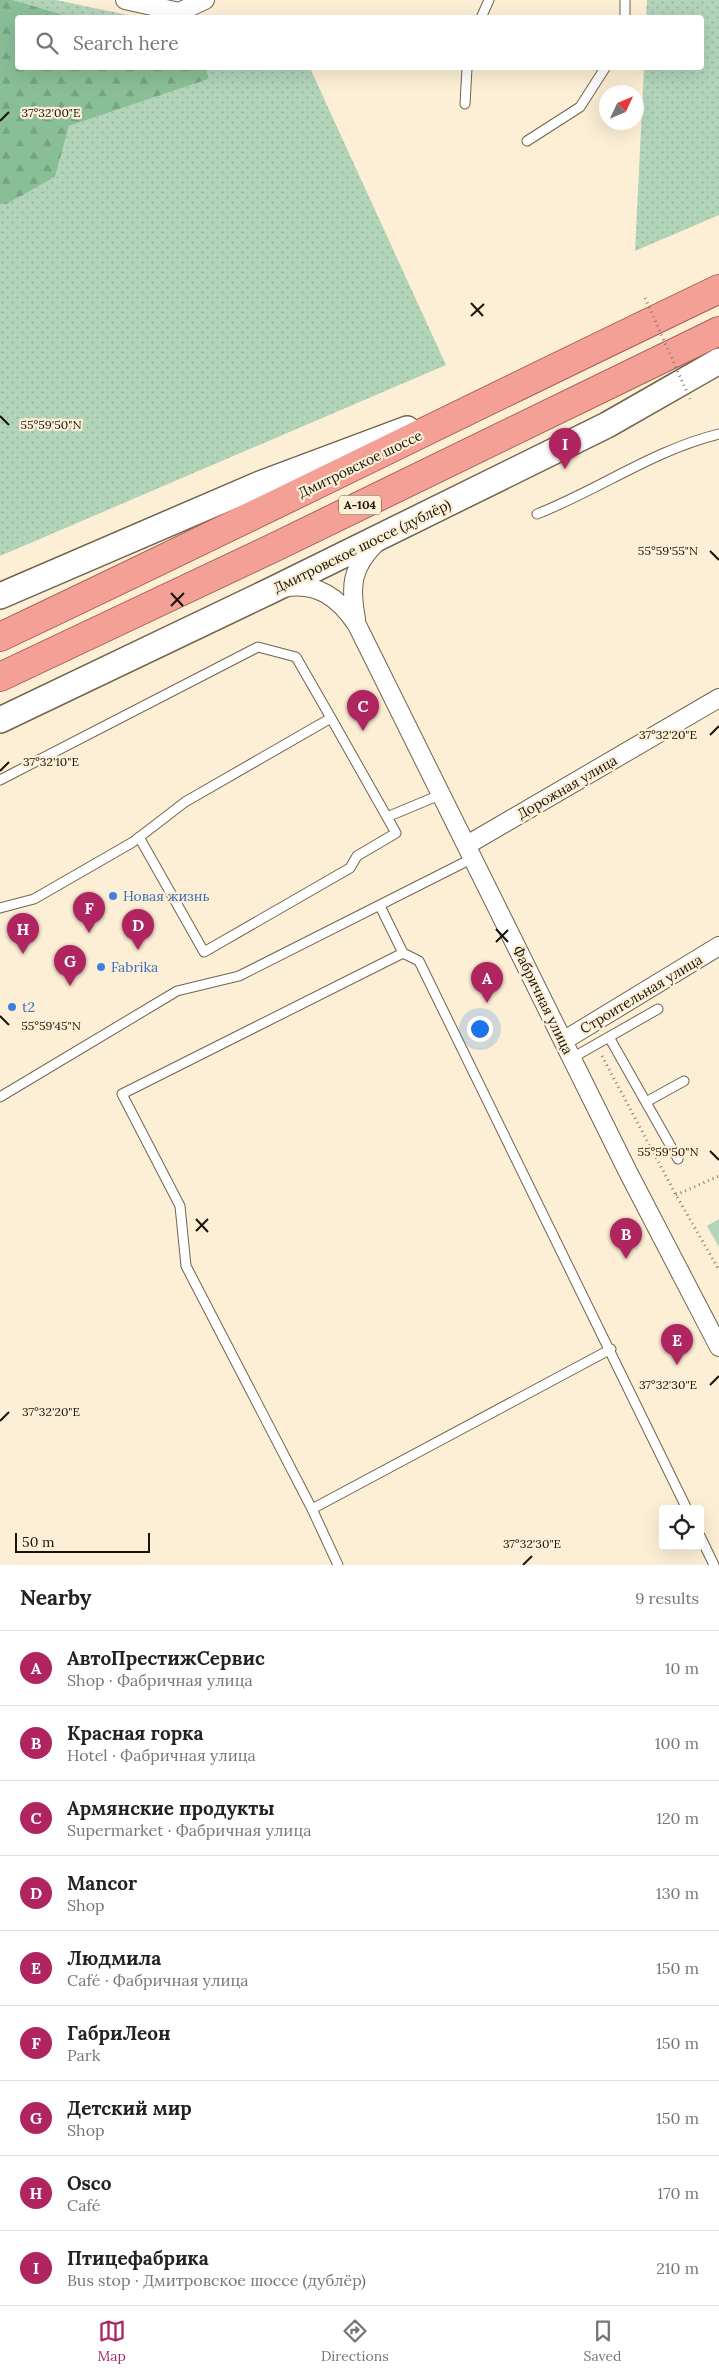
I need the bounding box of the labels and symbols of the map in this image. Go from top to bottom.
north arrow [599,85,644,130]
text: 37°32'00"E [22,105,80,120]
text: 55°59'50"N [20,417,82,432]
street label: Дмитровское шоссе [295,426,425,502]
pin: I [549,428,581,469]
street label: Дмитровское шоссе (дублёр) [270,495,454,597]
road number: А-104 [339,496,381,514]
text: 55°59'55"N [638,543,698,558]
pin: C [347,690,379,731]
text: 37°32'20"E [639,727,697,742]
street label: Дорожная улица [514,751,620,823]
text: 37°32'10"E [23,754,79,769]
place label: Новая жизнь [123,887,209,905]
marker: Новая жизнь [107,890,119,902]
pin: F [73,892,105,933]
pin: D [122,909,154,950]
pin: H [7,913,39,954]
street label: Фабричная улица [509,943,577,1057]
pin: G [54,945,86,986]
street label: Строительная улица [577,950,705,1038]
place label: Fabrika [111,958,158,976]
marker: Fabrika [95,961,107,973]
pin: A [471,962,503,1003]
place label: t2 [22,998,35,1016]
marker: t2 [6,1001,18,1013]
your location [467,1016,493,1042]
text: 55°59'45"N [21,1018,81,1033]
text: 55°59'50"N [637,1144,699,1159]
pin: B [610,1218,642,1259]
pin: E [661,1324,693,1365]
text: 37°32'30"E [639,1377,697,1392]
text: 37°32'20"E [22,1404,80,1419]
scale bar [15,1530,150,1553]
text: 37°32'30"E [503,1536,561,1551]

